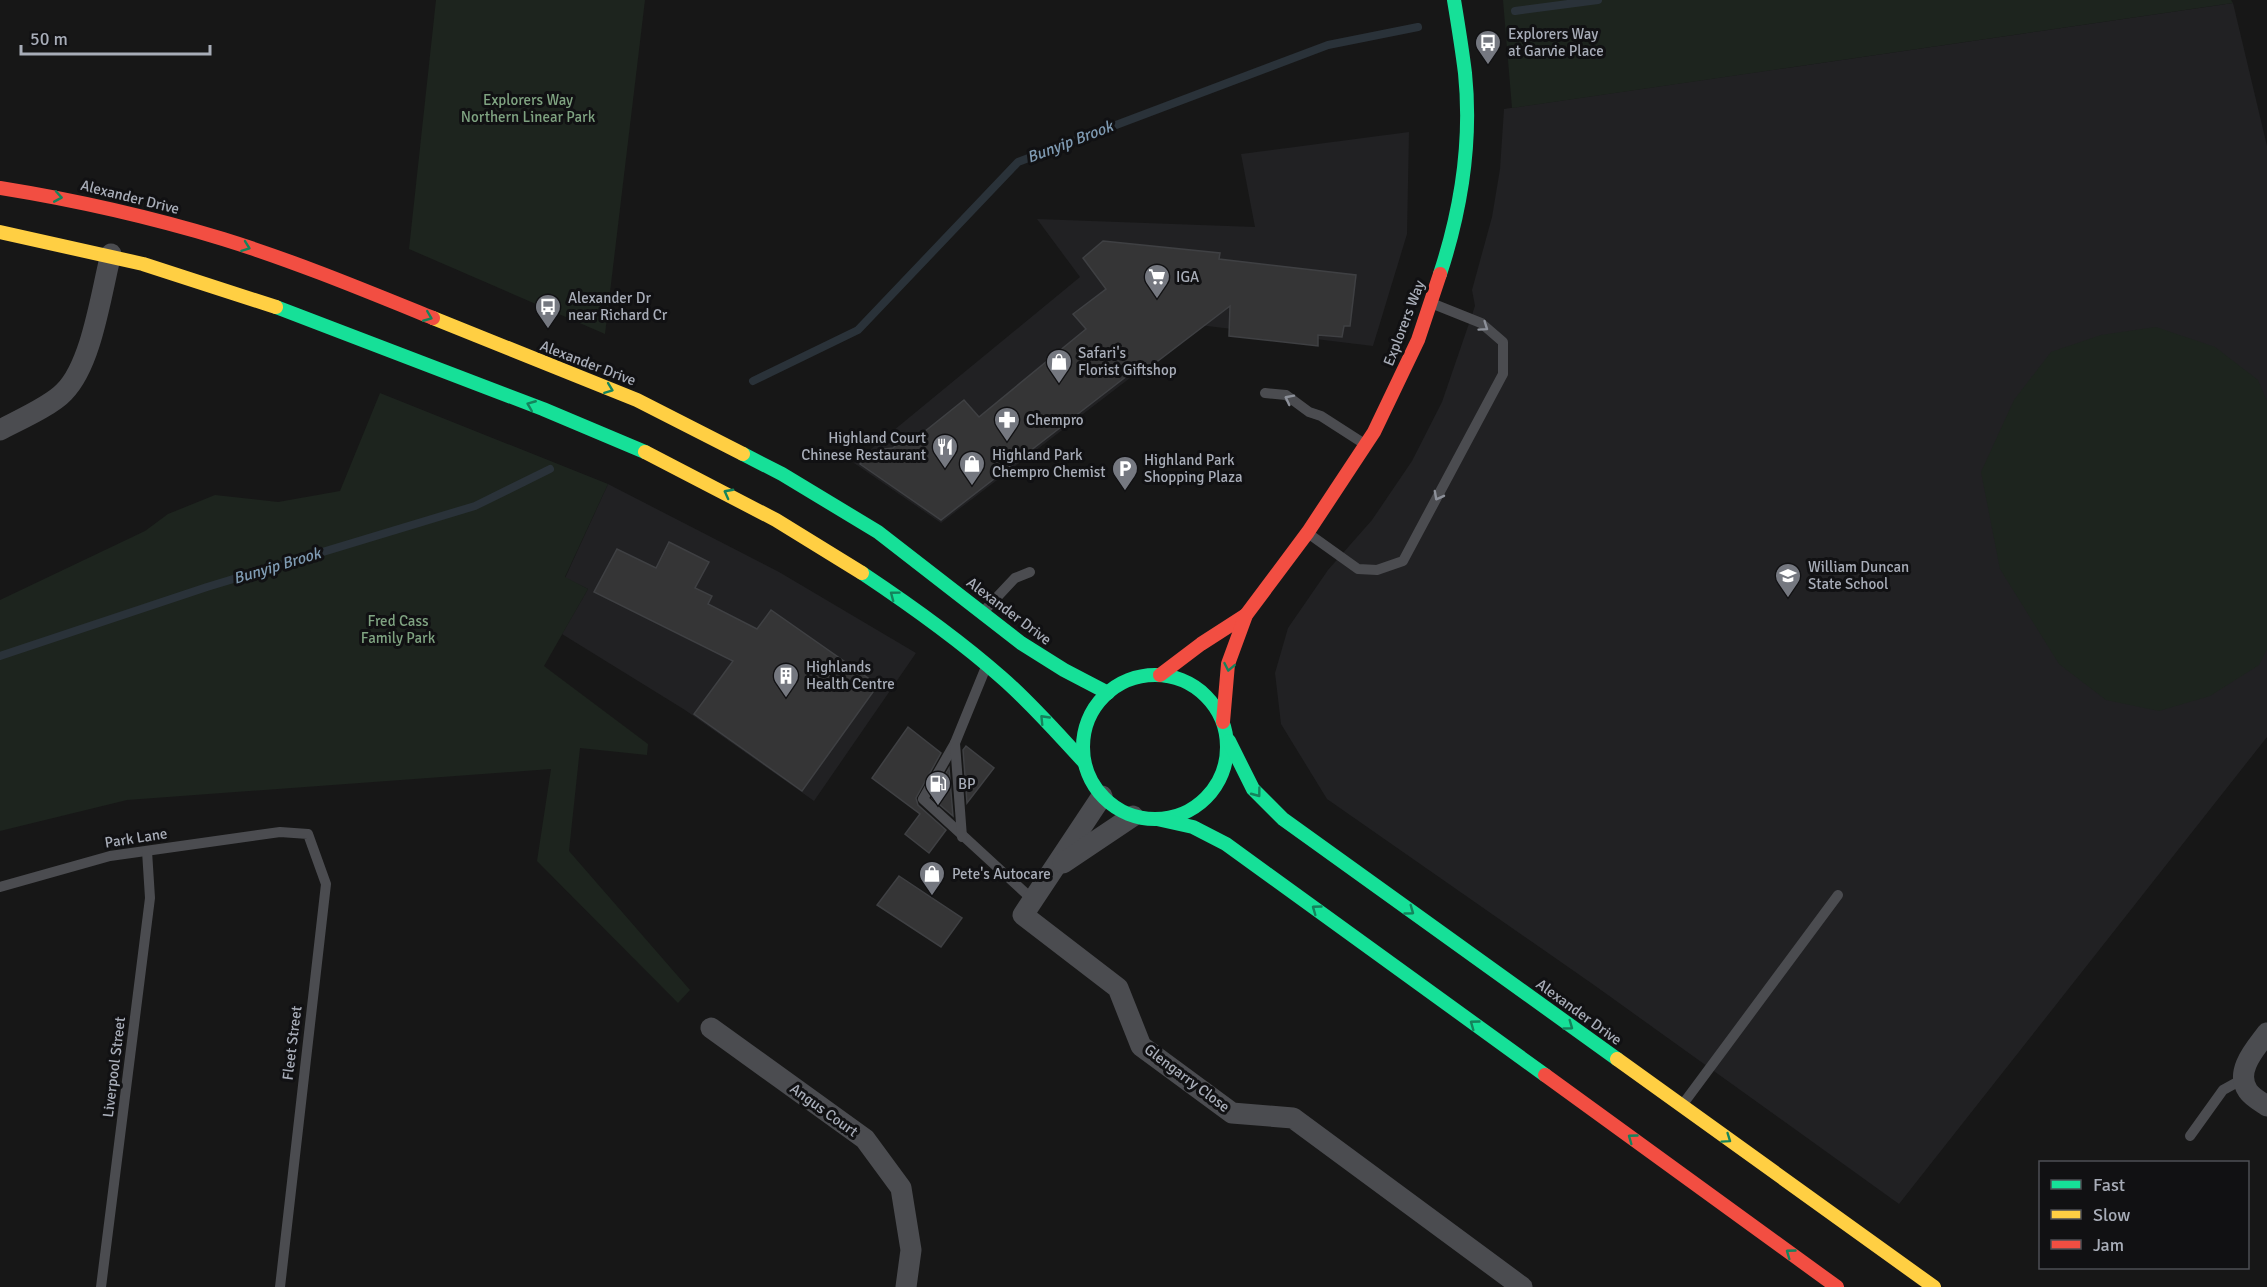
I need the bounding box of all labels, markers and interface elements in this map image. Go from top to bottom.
scale bar [21,18,210,56]
place label: Explorers Way at Garvie Place [1508,25,1604,60]
text: 50 m [30,28,68,50]
bus stop icon: Explorers Way at Garvie Place [1473,28,1503,66]
park label: Explorers Way Northern Linear Park [461,91,596,126]
water label: Bunyip Brook [1024,116,1118,168]
street label: Alexander Drive [79,176,181,218]
one-way arrow [52,190,62,203]
one-way arrow [240,239,251,252]
supermarket icon: IGA [1142,262,1172,300]
place label: IGA [1176,268,1199,286]
street label: Explorers Way [1379,278,1429,368]
place label: Alexander Dr near Richard Cr [568,289,668,324]
bus stop icon: Alexander Dr near Richard Cr [533,292,563,330]
one-way arrow [422,310,433,322]
one-way arrow [1477,320,1488,331]
street label: Alexander Drive [538,336,638,390]
place label: Safari's Florist Giftshop [1078,344,1177,379]
shop icon: Safari's Florist Giftshop [1044,347,1074,385]
one-way arrow [603,382,614,394]
one-way arrow [1284,394,1295,406]
one-way arrow [526,400,537,412]
pharmacy icon: Chempro [992,405,1022,443]
place label: Chempro [1026,411,1084,429]
place label: Highland Court Chinese Restaurant [801,429,926,464]
restaurant icon: Highland Court Chinese Restaurant [930,432,960,470]
place label: Highland Park Chempro Chemist [992,446,1106,481]
shop icon: Highland Park Chempro Chemist [957,449,987,487]
place label: Highland Park Shopping Plaza [1144,451,1243,486]
parking icon: Highland Park Shopping Plaza [1110,454,1140,492]
one-way arrow [723,489,734,500]
one-way arrow [1434,489,1445,500]
water label: Bunyip Brook [231,543,325,589]
place label: William Duncan State School [1808,558,1909,593]
school or university icon: William Duncan State School [1773,561,1803,599]
street label: Alexander Drive [963,573,1055,649]
one-way arrow [890,591,901,602]
park label: Fred Cass Family Park [361,612,436,647]
place label: Highlands Health Centre [806,658,895,693]
building icon: Highlands Health Centre [771,661,801,699]
one-way arrow [1223,662,1235,672]
one-way arrow [1040,716,1051,727]
fuel station icon: BP [923,769,953,807]
place label: BP [958,775,976,793]
one-way arrow [1249,786,1260,797]
street label: Park Lane [103,824,169,852]
shop icon: Pete's Autocare [917,859,947,897]
place label: Pete's Autocare [952,865,1051,883]
one-way arrow [1404,904,1415,915]
one-way arrow [1312,905,1323,916]
street label: Alexander Drive [1533,975,1625,1049]
street label: Fleet Street [279,1005,305,1081]
street label: Liverpool Street [99,1016,129,1118]
one-way arrow [1562,1018,1573,1029]
one-way arrow [1470,1020,1481,1031]
street label: Glengarry Close [1141,1040,1233,1116]
street label: Angus Court [787,1079,861,1141]
one-way arrow [1721,1132,1732,1143]
one-way arrow [1627,1134,1638,1145]
legend [2039,1161,2249,1269]
text: Fast [2093,1174,2125,1196]
text: Slow [2093,1204,2130,1226]
text: Jam [2093,1234,2124,1256]
one-way arrow [1785,1249,1796,1260]

